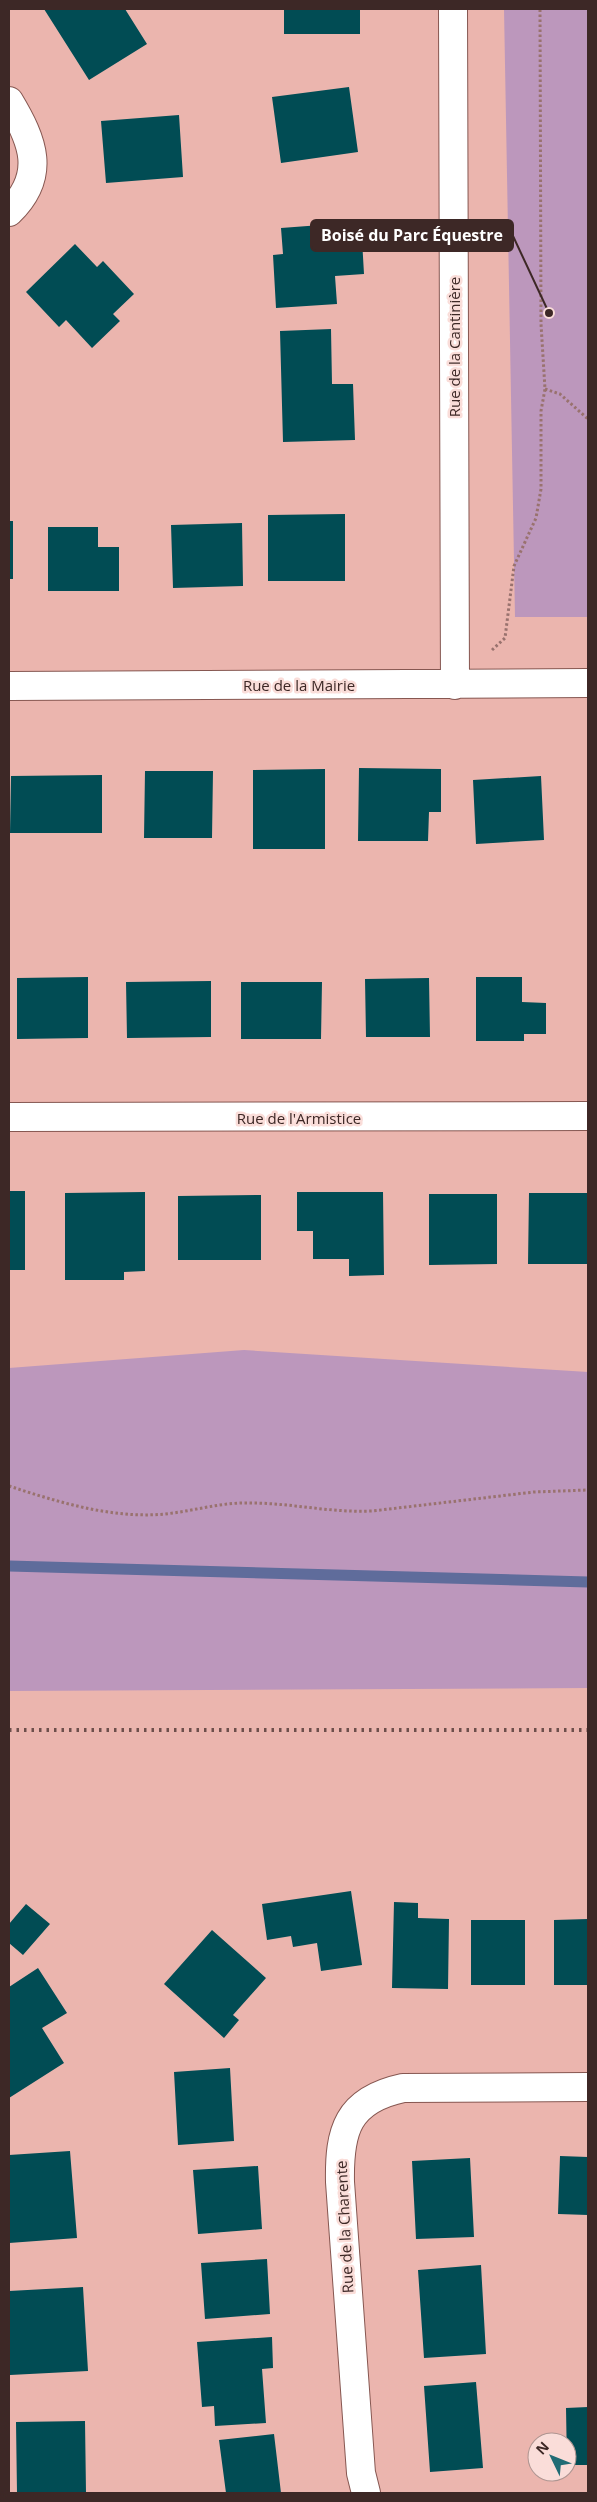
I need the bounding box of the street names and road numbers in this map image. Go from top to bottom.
street label: Rue de la Cantinière [444,277,464,417]
street label: Rue de la Mairie [243,675,355,695]
street label: Rue de l'Armistice [237,1108,361,1128]
street label: Rue de la Charente [331,2160,357,2294]

